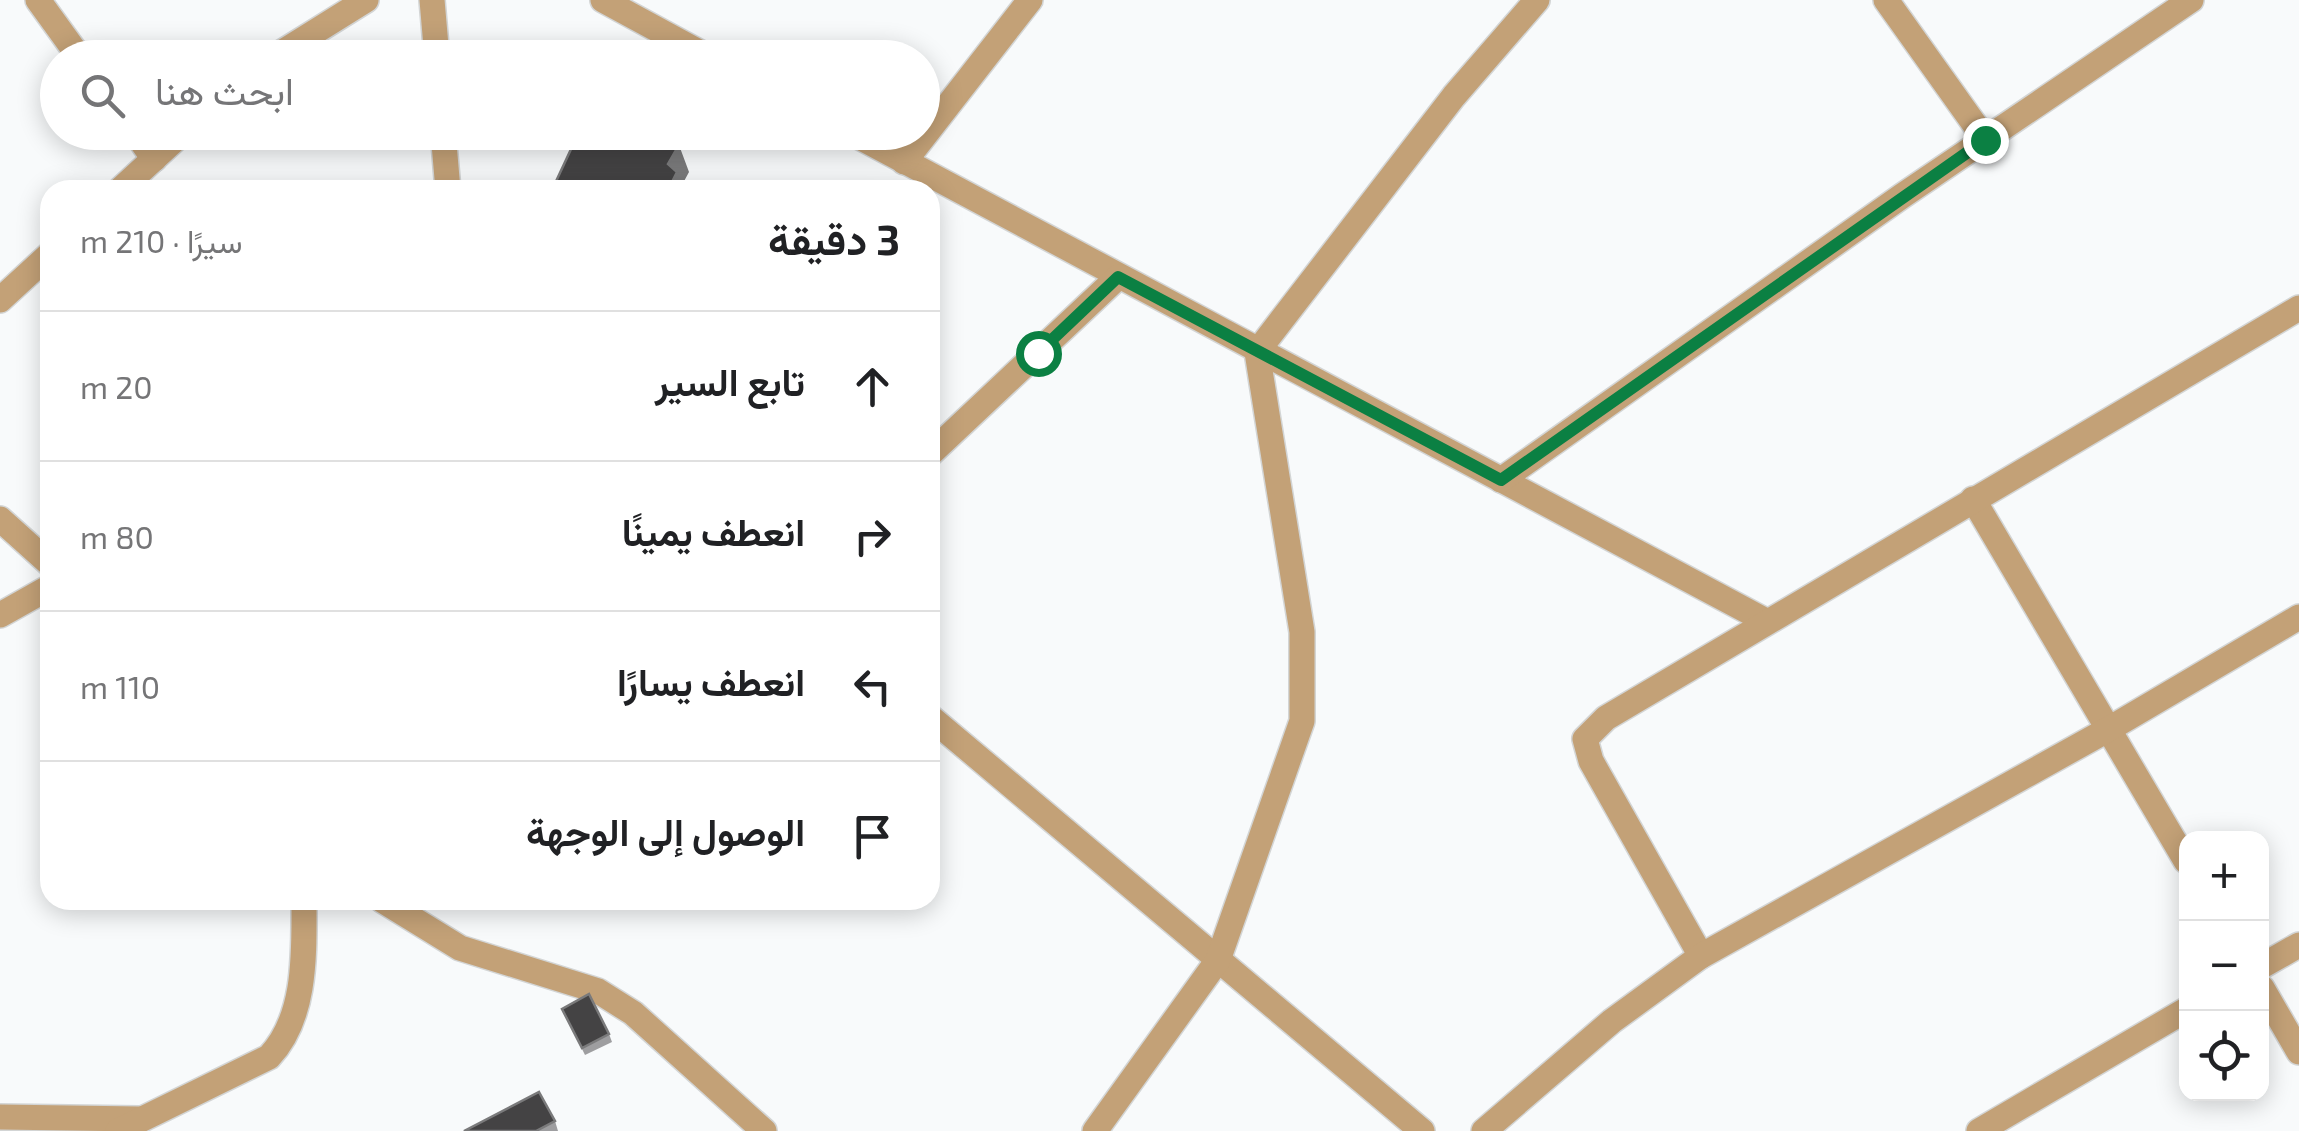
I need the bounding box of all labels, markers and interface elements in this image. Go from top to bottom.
search box [40,40,940,150]
text: ابحث هنا [155,67,294,113]
icon: search [75,68,130,123]
route end [1963,118,2009,164]
text: 3 دقيقة [768,213,900,263]
text: سيرًا · 210 m [80,221,243,259]
route start [1016,331,1062,377]
text: تابع السير [655,358,805,404]
icon: ahead [845,359,900,414]
text: 20 m [80,367,152,405]
text: انعطف يمينًا [622,508,805,554]
icon: right [845,509,900,564]
text: 80 m [80,517,154,555]
text: انعطف يسارًا [617,658,805,704]
icon: left [845,659,900,714]
text: 110 m [80,667,160,705]
text: الوصول إلى الوجهة [526,808,805,854]
icon: arrive [845,809,900,864]
map controls [2179,831,2269,1101]
button: + [2179,831,2269,921]
button: − [2179,921,2269,1011]
button: locate [2179,1011,2269,1101]

